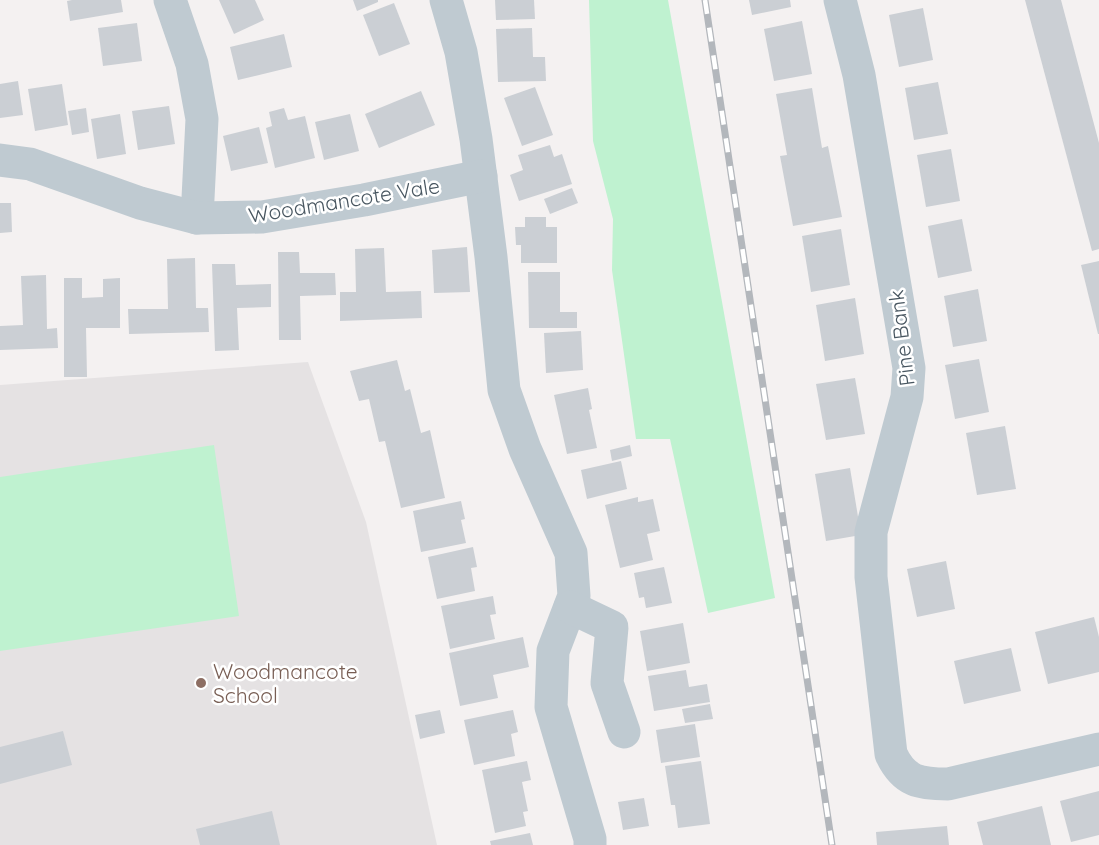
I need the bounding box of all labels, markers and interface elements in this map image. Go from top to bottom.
street label: Woodmancote Vale [247,172,441,228]
street label: Pine Bank [882,289,920,387]
place label: Woodmancote School [213,658,358,708]
marker: Woodmancote School [194,676,208,690]

